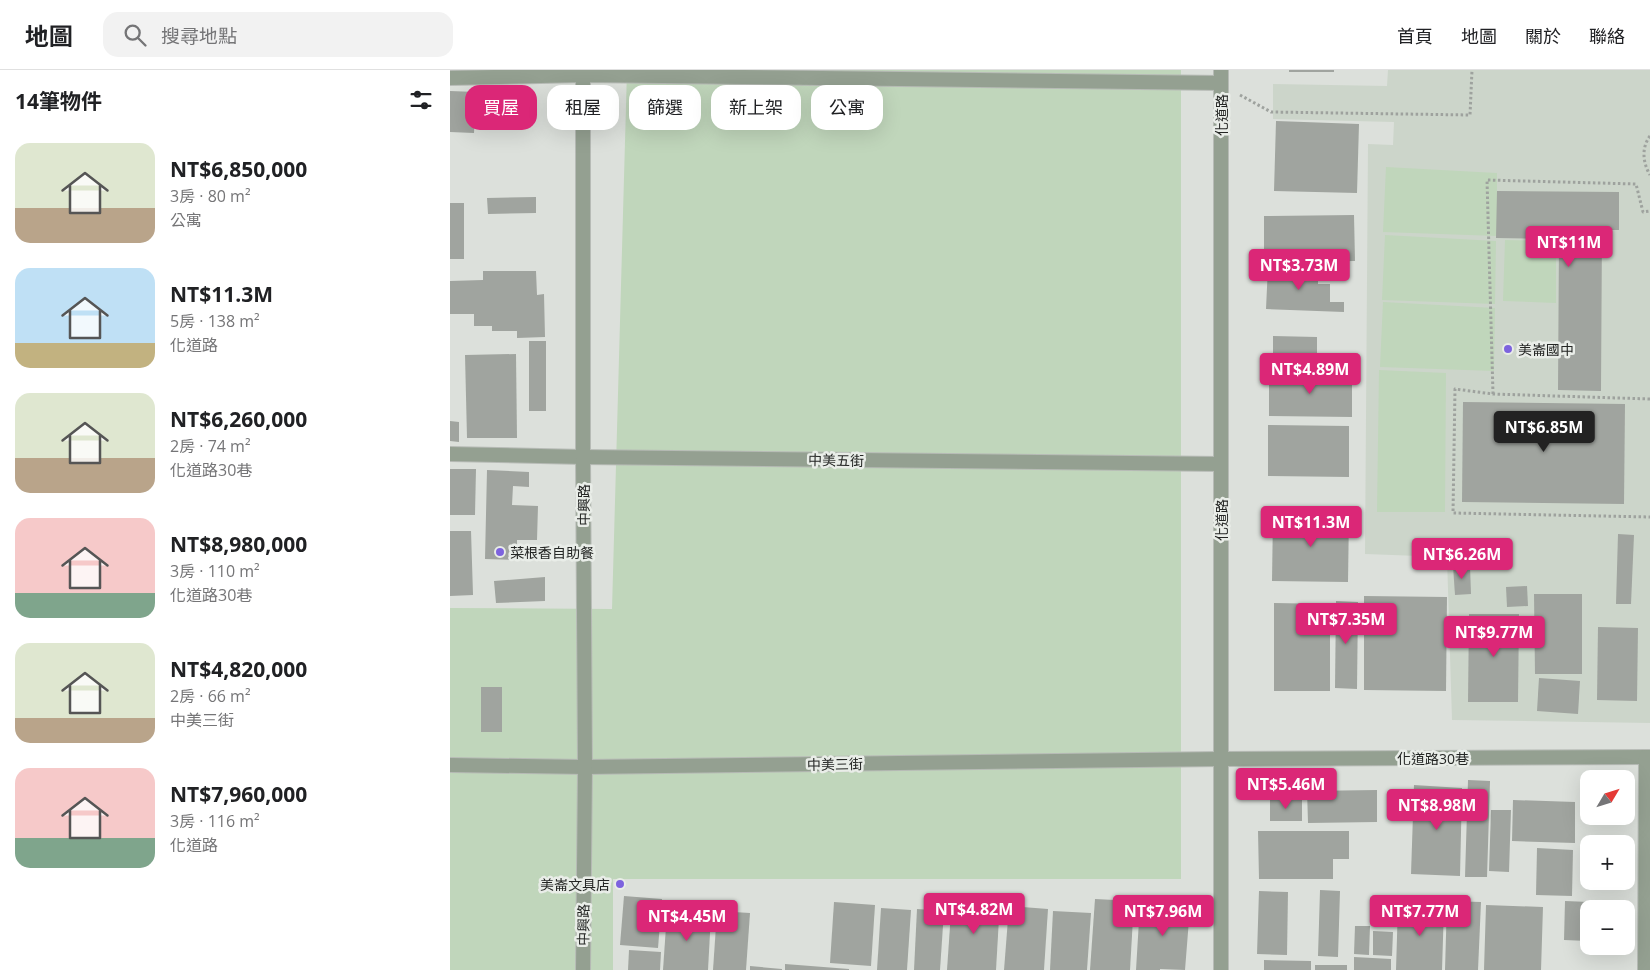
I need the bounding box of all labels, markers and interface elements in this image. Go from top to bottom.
search box [103,12,453,57]
text: 地圖 [25,19,73,52]
icon: search [121,21,149,49]
text: 搜尋地點 [161,23,237,49]
text: 首頁 [1397,24,1433,48]
text: 地圖 [1461,24,1497,48]
text: 關於 [1525,24,1561,48]
text: 聯絡 [1589,24,1625,48]
chip: 買屋 [465,85,537,130]
chip: 租屋 [547,85,619,130]
chip: 篩選 [629,85,701,130]
chip: 新上架 [711,85,801,130]
chip: 公寓 [811,85,883,130]
icon: filters [407,86,435,114]
text: 14筆物件 [15,87,102,115]
street label: 化道路 [1212,94,1231,136]
text: NT$6,850,000 [170,155,307,183]
icon: home [55,163,115,223]
text: 3房 · 80 m² [170,185,251,207]
text: 公寓 [170,209,202,231]
pin: NT$11M [1528,226,1610,268]
text: NT$11M [1537,231,1601,253]
pin: NT$3.73M [1247,248,1351,291]
text: NT$3.73M [1260,254,1338,276]
text: NT$11.3M [170,280,273,308]
icon: home [55,288,115,348]
text: 5房 · 138 m² [170,310,260,332]
text: 化道路 [170,334,218,356]
place label: 美崙國中 [1518,340,1574,359]
marker: 美崙國中 [1502,343,1514,355]
pin: NT$4.89M [1258,352,1362,395]
text: NT$4.89M [1271,358,1349,380]
text: NT$6,260,000 [170,405,307,433]
pin: NT$6.85M [1492,410,1596,453]
icon: home [55,413,115,473]
text: NT$6.85M [1505,416,1583,438]
text: 2房 · 74 m² [170,435,251,457]
street label: 中美五街 [808,450,864,470]
text: 化道路30巷 [170,459,252,481]
street label: 中興路 [574,484,593,526]
street label: 化道路 [1212,499,1231,541]
pin: NT$11.3M [1259,506,1363,548]
text: NT$11.3M [1272,511,1350,533]
text: NT$8,980,000 [170,530,307,558]
icon: home [55,538,115,598]
pin: NT$6.26M [1410,538,1514,580]
place label: 菜根香自助餐 [510,543,594,562]
text: NT$6.26M [1423,543,1501,565]
marker: 菜根香自助餐 [494,546,506,558]
text: 3房 · 110 m² [170,560,260,582]
text: 化道路30巷 [170,584,252,606]
pin: NT$7.35M [1294,602,1398,645]
text: NT$7.35M [1307,608,1385,630]
pin: NT$9.77M [1442,616,1546,658]
text: NT$9.77M [1455,621,1533,643]
text: NT$4,820,000 [170,655,307,683]
icon: home [55,663,115,723]
text: 2房 · 66 m² [170,685,251,707]
text: 中美三街 [170,709,234,731]
street label: 化道路30巷 [1397,749,1469,768]
street label: 中美三街 [807,754,863,774]
pin: NT$5.46M [1234,768,1338,810]
north arrow [1580,770,1635,825]
map controls [1580,770,1635,955]
text: NT$5.46M [1247,773,1325,795]
text: NT$7,960,000 [170,780,307,808]
icon: home [55,788,115,848]
pin: NT$8.98M [1385,788,1489,831]
text: NT$8.98M [1398,794,1476,816]
text: 3房 · 116 m² [170,810,260,832]
text: 化道路 [170,834,218,856]
button: + [1580,835,1635,890]
place label: 美崙文具店 [540,875,610,894]
marker: 美崙文具店 [614,878,626,890]
pin: NT$4.82M [922,892,1026,935]
pin: NT$7.96M [1111,894,1215,937]
pin: NT$7.77M [1368,894,1472,937]
text: NT$4.82M [935,898,1013,920]
pin: NT$4.45M [635,900,739,942]
text: NT$7.96M [1124,900,1202,922]
text: NT$7.77M [1381,900,1459,922]
button: − [1580,900,1635,955]
street label: 中興路 [573,904,593,946]
text: NT$4.45M [648,905,726,927]

